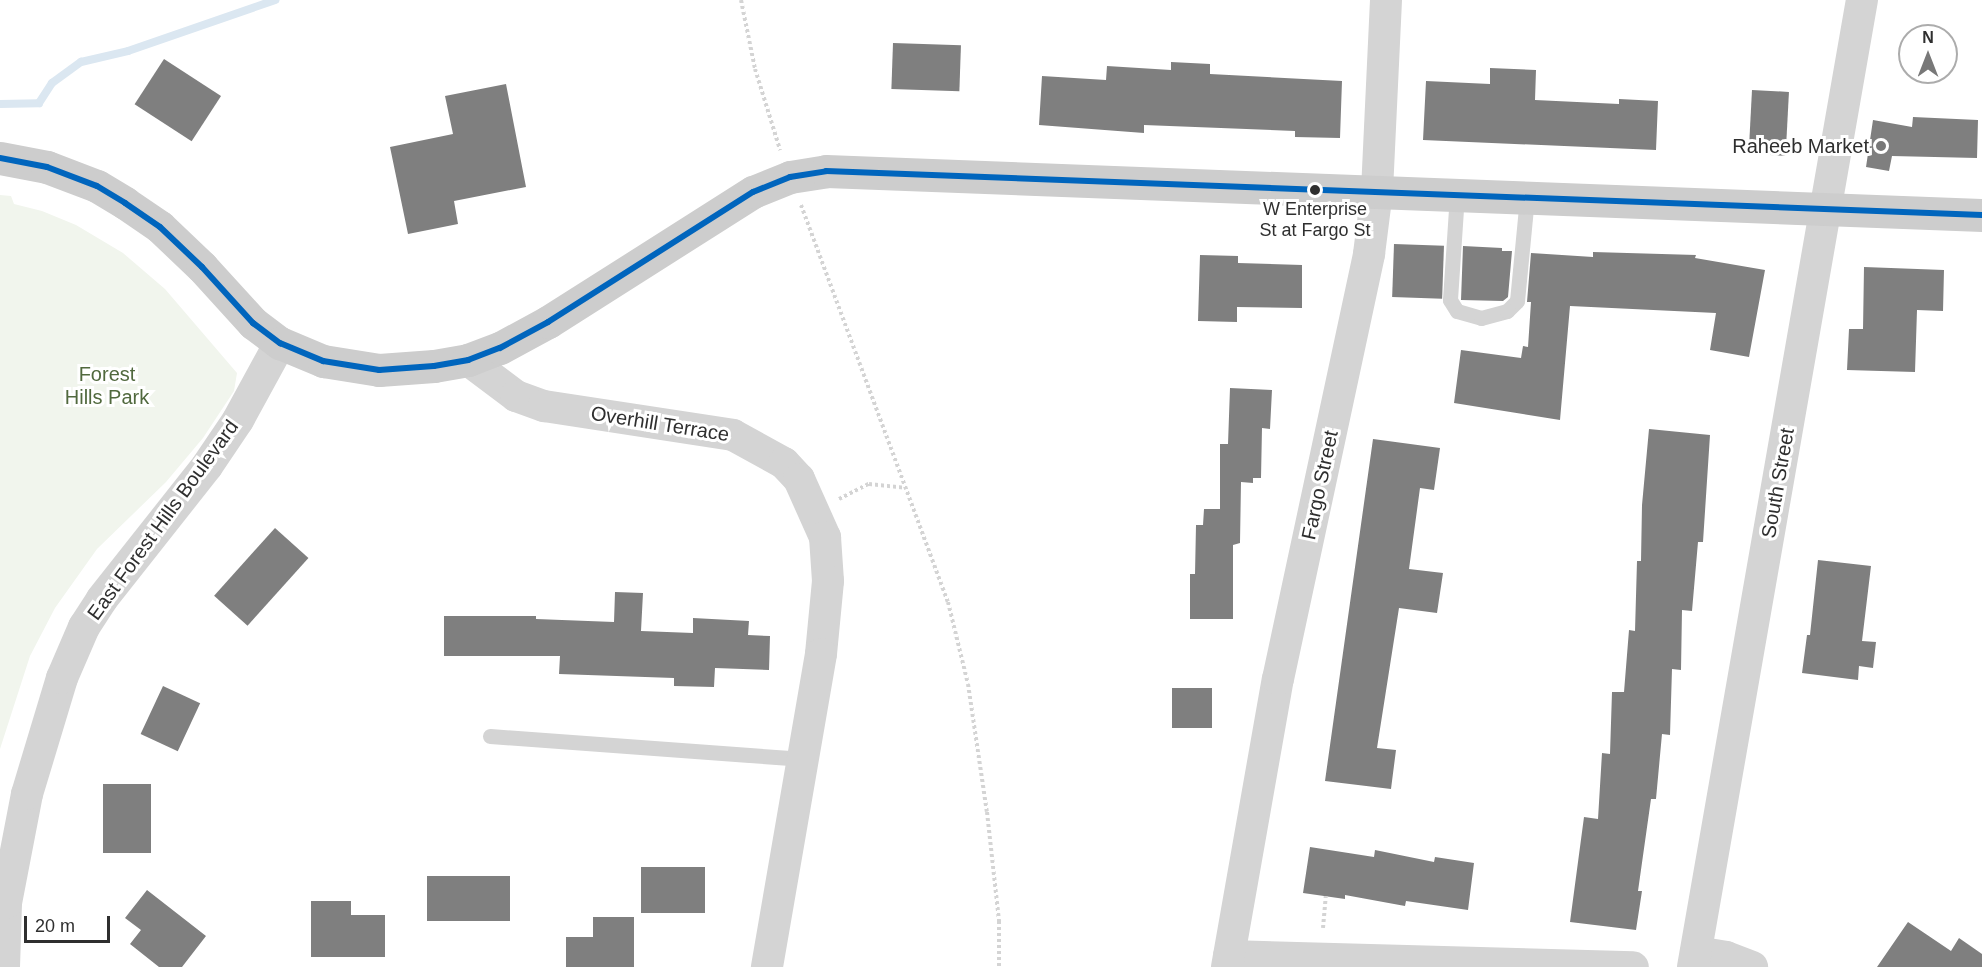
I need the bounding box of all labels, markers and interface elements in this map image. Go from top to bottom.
north arrow [1898,24,1958,84]
text: N [1922,29,1934,46]
place label: Raheeb Market [1732,134,1869,158]
marker: Raheeb Market [1874,139,1888,153]
marker: W Enterprise St at Fargo St [1309,184,1321,196]
place label: W Enterprise St at Fargo St [1259,199,1371,242]
park label: Forest Hills Park [65,363,149,410]
street label: Overhill Terrace [589,401,731,447]
street label: East Forest Hills Boulevard [82,415,244,625]
street label: South Street [1757,426,1799,540]
street label: Fargo Street [1297,428,1343,542]
scale bar [27,904,112,942]
text: 20 m [35,916,75,936]

